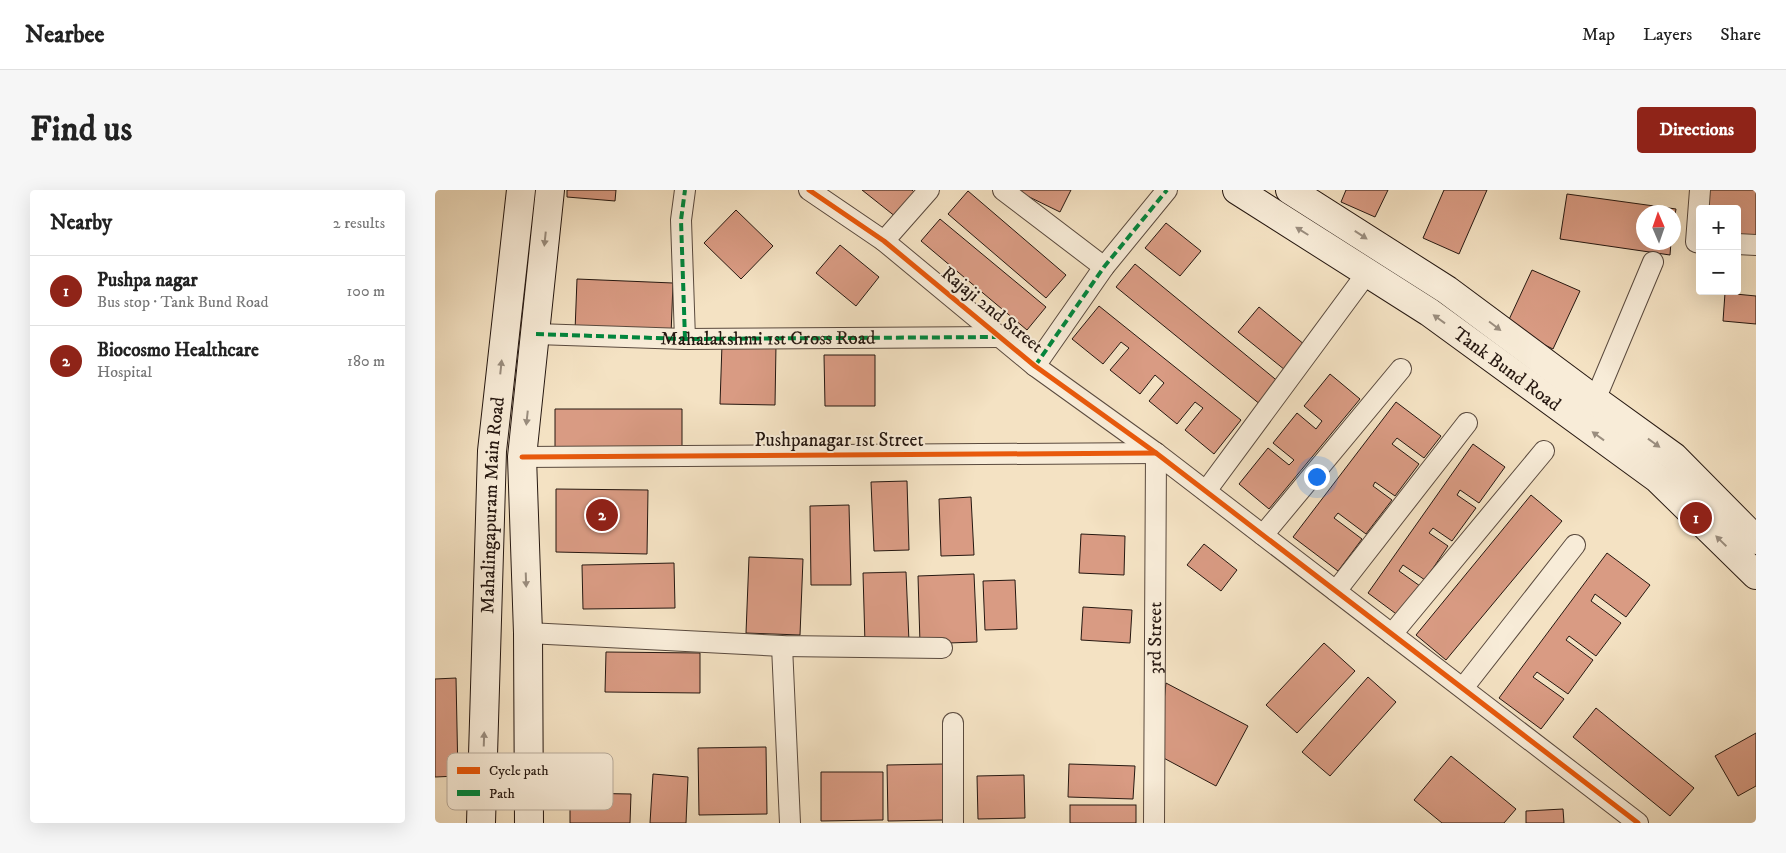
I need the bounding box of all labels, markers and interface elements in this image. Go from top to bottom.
text: Nearbee [25,20,104,50]
text: Map [1582,24,1615,46]
text: Layers [1643,24,1692,46]
text: Share [1720,24,1761,46]
button: Directions [1637,107,1756,153]
text: Find us [30,108,132,152]
north arrow [1636,205,1681,250]
map controls [1696,205,1741,295]
button: + [1696,205,1741,250]
text: Nearby [50,210,112,236]
text: 2 results [333,213,385,233]
one-way arrow [1295,227,1308,236]
one-way arrow [1354,230,1367,240]
one-way arrow [541,231,549,247]
button: − [1696,250,1741,295]
street label: Rajaji 2nd Street [936,262,1048,358]
text: Pushpa nagar [97,269,198,292]
text: 1 [63,281,69,301]
text: 100 m [347,281,385,301]
text: Bus stop · Tank Bund Road [97,292,269,312]
one-way arrow [1432,314,1446,324]
one-way arrow [1488,321,1502,331]
street label: Tank Bund Road [1448,322,1566,416]
street label: Mahalakshmi 1st Cross Road [660,326,876,351]
text: Biocosmo Healthcare [97,339,259,362]
text: 2 [62,351,70,371]
text: 180 m [347,351,385,371]
one-way arrow [497,359,505,375]
text: Hospital [97,362,152,382]
street label: Mahalingapuram Main Road [476,395,510,614]
one-way arrow [522,410,530,426]
street label: Pushpanagar 1st Street [754,429,924,452]
one-way arrow [1592,430,1605,441]
one-way arrow [1647,438,1661,448]
your location [1304,464,1330,490]
pin: 2 [586,496,618,534]
pin: 1 [1680,499,1712,537]
one-way arrow [1715,535,1727,547]
one-way arrow [522,572,530,588]
street label: 3rd Street [1143,602,1167,674]
one-way arrow [480,731,488,747]
legend [447,753,613,810]
text: Cycle path [489,762,549,780]
text: Path [489,785,516,803]

